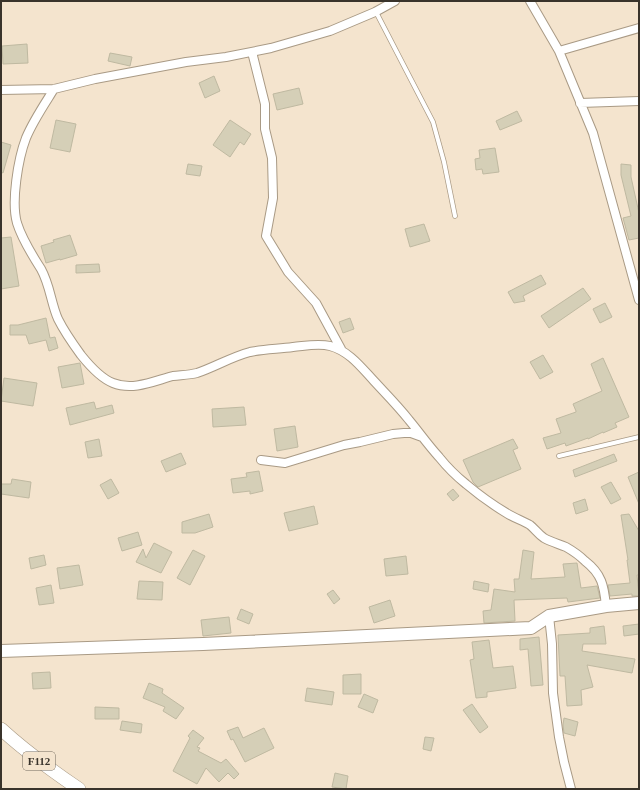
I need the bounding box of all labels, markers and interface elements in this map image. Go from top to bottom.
road number: F112 [23,752,55,770]

